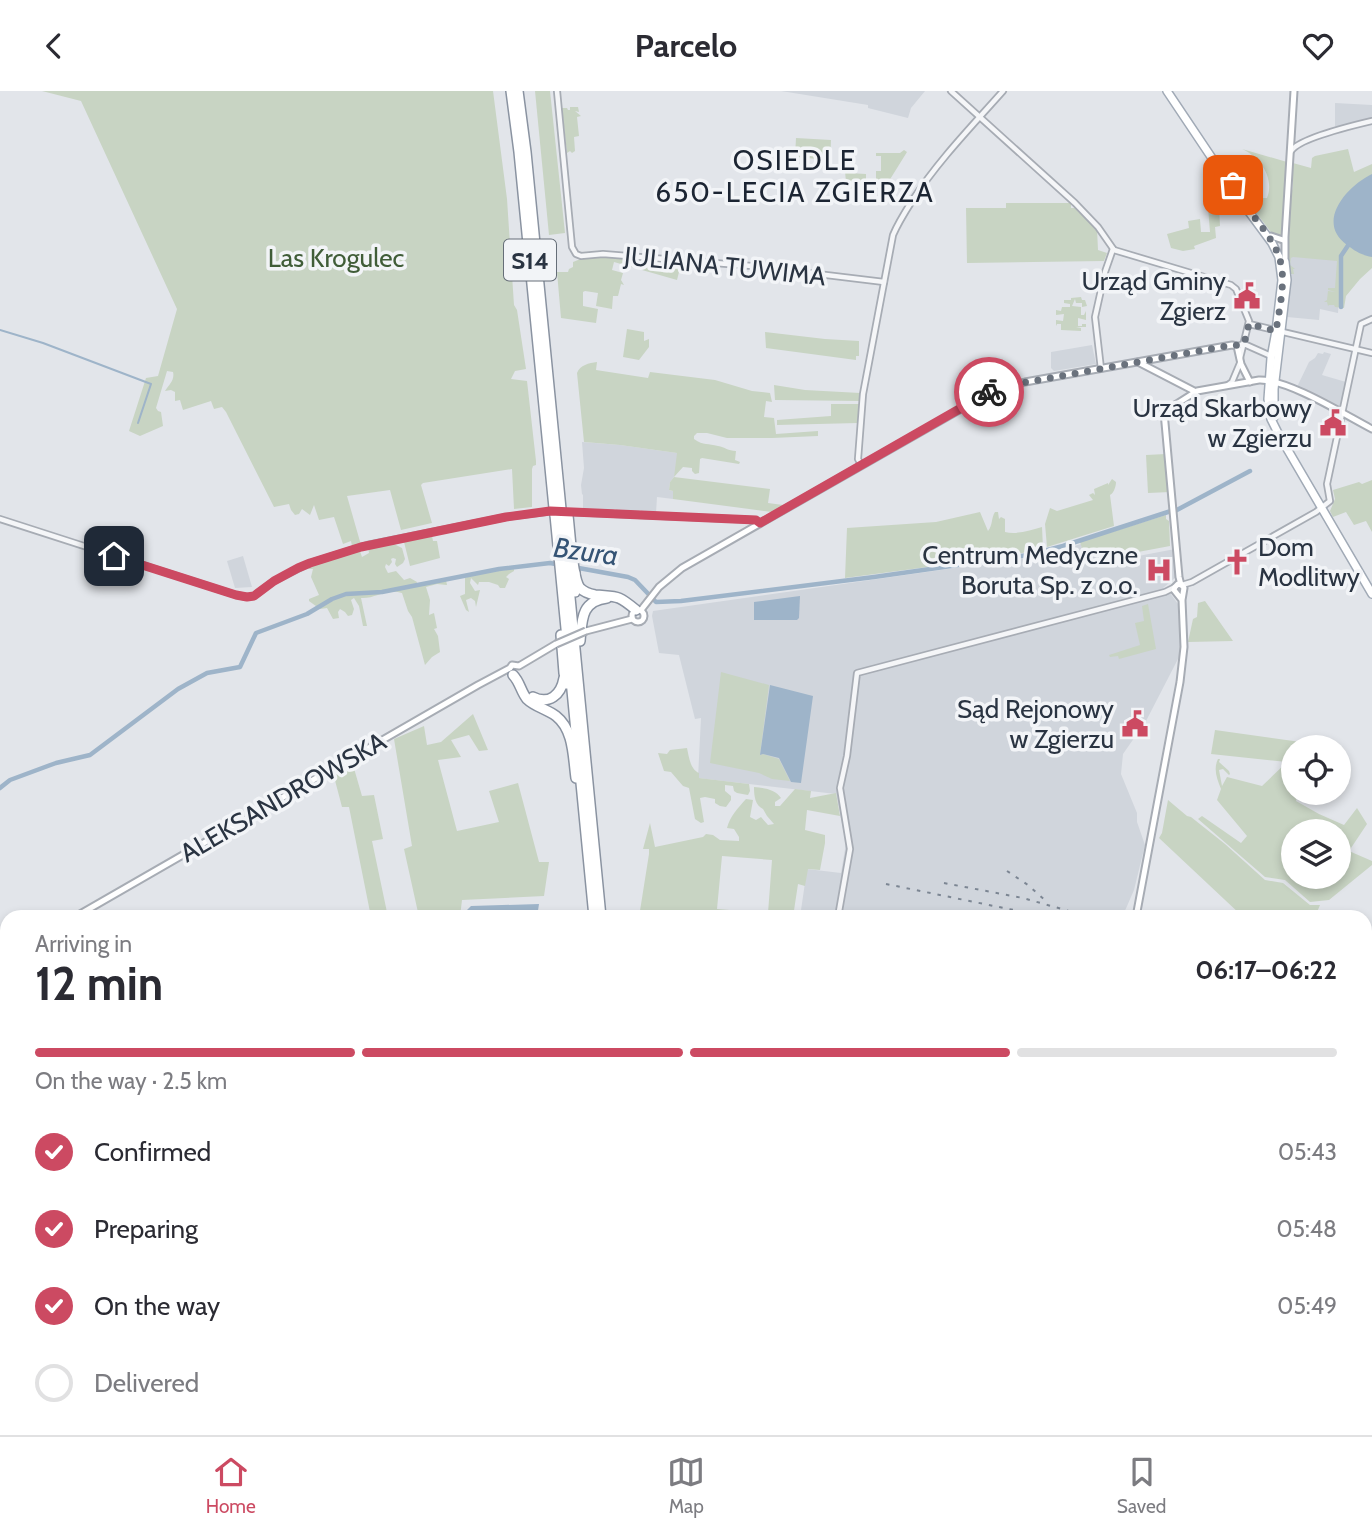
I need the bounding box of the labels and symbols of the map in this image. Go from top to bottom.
district label: OSIEDLE 650-LECIA ZGIERZA [655,143,935,209]
pin [1203,155,1263,215]
road number: S14 [504,239,556,281]
street label: JULIANA TUWIMA [622,239,827,292]
park label: Las Krogulec [268,242,405,274]
place label: Urząd Gminy Zgierz [1081,265,1226,327]
public building icon: Urząd Gminy Zgierz [1232,281,1262,311]
courier [954,357,1024,427]
place label: Urząd Skarbowy w Zgierzu [1133,392,1312,454]
public building icon: Urząd Skarbowy w Zgierzu [1318,408,1348,438]
pin [84,526,144,586]
water label: Bzura [552,530,620,572]
place label: Dom Modlitwy [1258,531,1360,593]
place label: Centrum Medyczne Boruta Sp. z o.o. [922,539,1138,601]
church icon: Dom Modlitwy [1222,547,1252,577]
hospital icon: Centrum Medyczne Boruta Sp. z o.o. [1144,555,1174,585]
place label: Sąd Rejonowy w Zgierzu [957,693,1114,755]
public building icon: Sąd Rejonowy w Zgierzu [1120,709,1150,739]
street label: ALEKSANDROWSKA [174,725,392,869]

